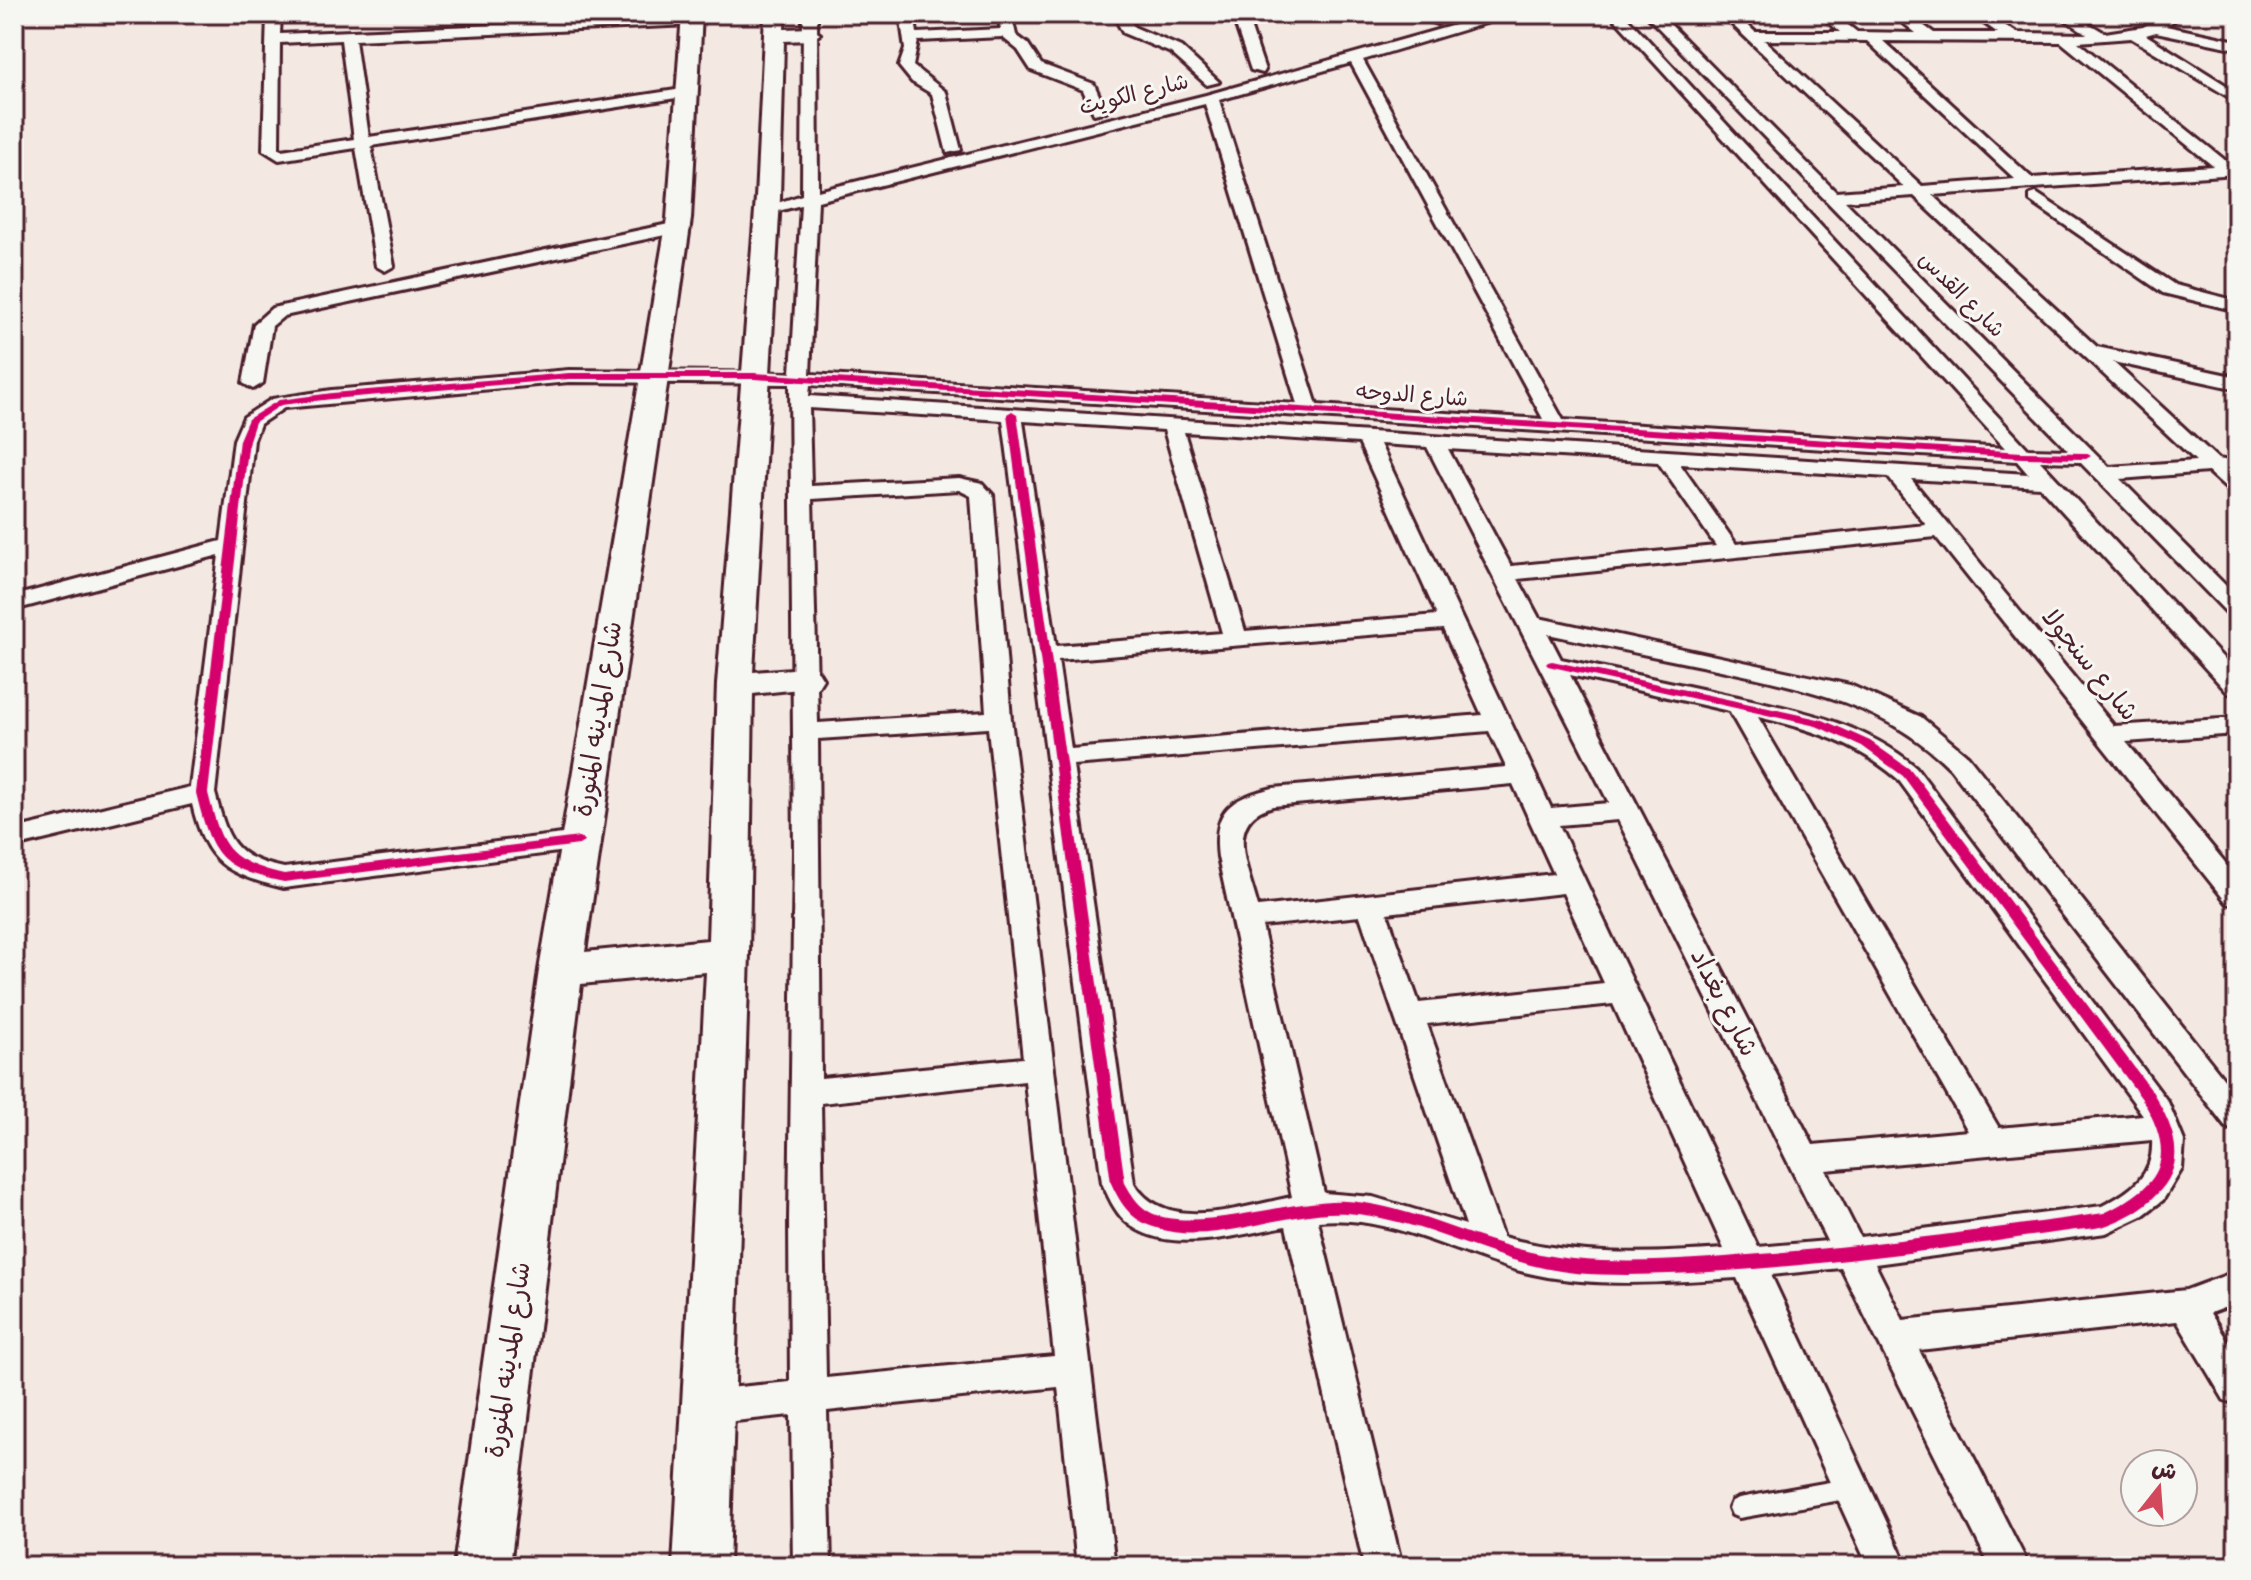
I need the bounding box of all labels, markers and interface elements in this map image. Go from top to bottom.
street label: شارع الكويت [1076,68,1192,122]
street label: شارع القدس [1912,246,2010,344]
street label: شارع الدوحه [1355,378,1469,414]
street label: شارع سنجولا [2033,601,2145,729]
street label: شارع المدينه المنورة [567,619,631,819]
street label: شارع بغداد [1681,943,1765,1063]
street label: شارع المدينه المنورة [478,1260,540,1460]
north arrow [2119,1448,2199,1528]
text: ش [2149,1454,2180,1488]

